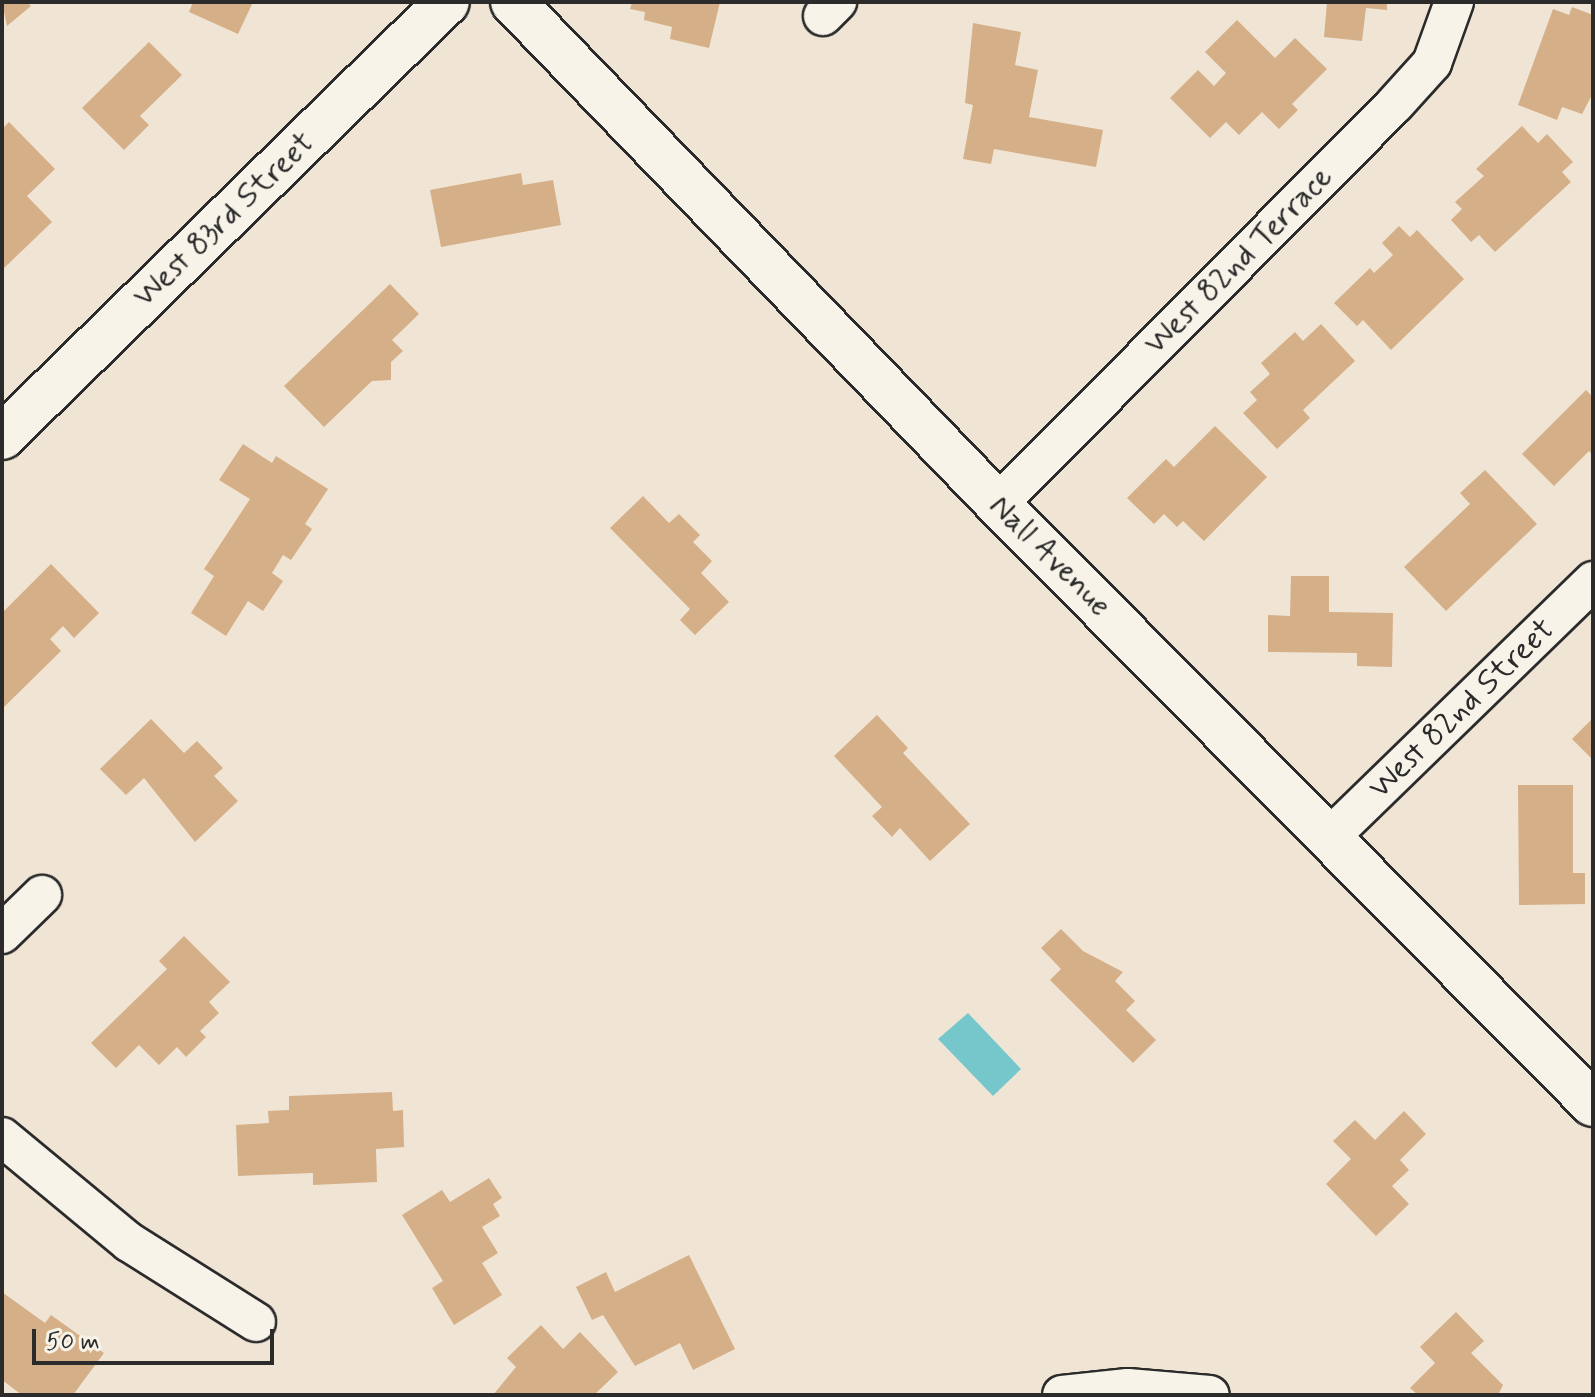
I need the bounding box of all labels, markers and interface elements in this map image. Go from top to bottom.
street label: West 83rd Street [126,125,322,315]
street label: West 82nd Terrace [1137,159,1341,363]
street label: Nall Avenue [980,486,1120,626]
street label: West 82nd Street [1362,611,1562,807]
scale bar [36,1313,278,1363]
text: 50 m [46,1327,100,1358]

